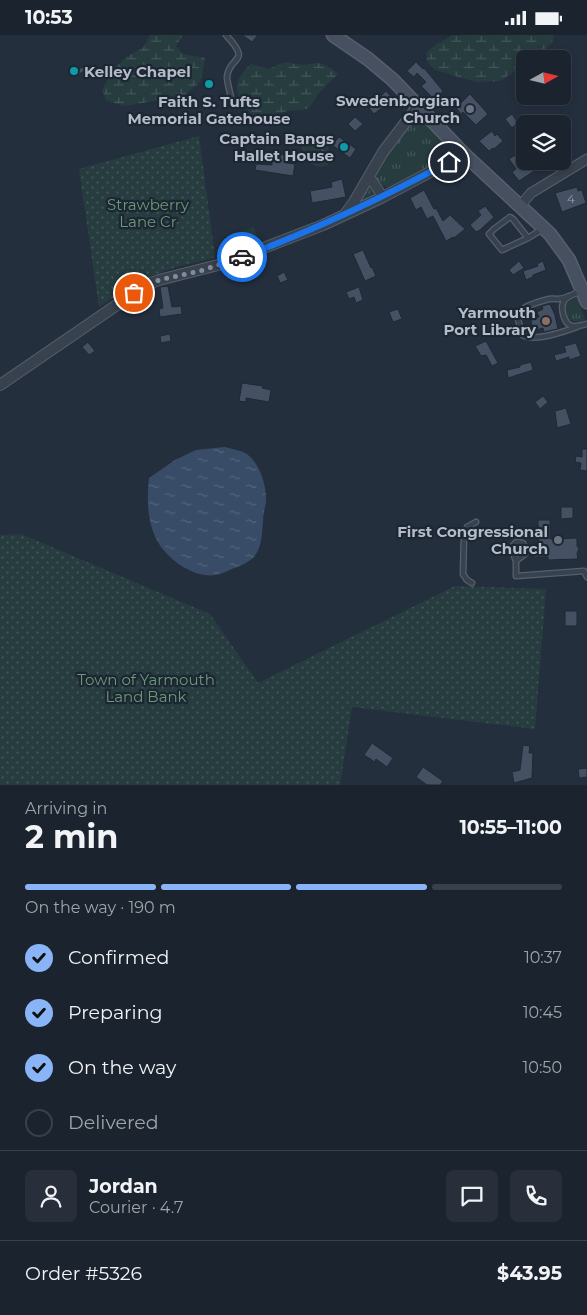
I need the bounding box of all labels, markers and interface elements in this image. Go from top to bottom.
text: 10:53 [25,6,73,29]
north arrow [516,50,571,105]
map controls [516,50,571,170]
place label: Kelley Chapel [84,62,191,81]
marker: Kelley Chapel [68,65,80,77]
marker: Faith S. Tufts Memorial Gatehouse [203,78,215,90]
place label: Swedenborgian Church [336,91,460,127]
place label: Faith S. Tufts Memorial Gatehouse [128,92,290,128]
marker: Swedenborgian Church [464,103,476,115]
button: layers [516,115,571,170]
place label: Captain Bangs Hallet House [219,129,334,165]
marker: Captain Bangs Hallet House [338,141,350,153]
pin [428,141,470,183]
icon: home [435,148,463,176]
house number: 4 [567,191,575,206]
park label: Strawberry Lane Cr [107,195,190,231]
courier [217,232,267,282]
icon: car [228,243,256,271]
pin [113,272,155,314]
icon: bag [120,279,148,307]
place label: Yarmouth Port Library [443,303,537,339]
marker: Yarmouth Port Library [540,315,552,327]
place label: First Congressional Church [397,522,548,558]
marker: First Congressional Church [552,534,564,546]
park label: Town of Yarmouth Land Bank [77,670,215,706]
text: Arriving in [25,799,107,818]
text: 10:55–11:00 [459,816,562,839]
text: 2 min [25,817,118,856]
text: On the way · 190 m [25,898,176,917]
icon: check [25,944,53,972]
text: Confirmed [68,946,169,969]
text: 10:37 [524,948,562,967]
icon: check [25,999,53,1027]
text: Preparing [68,1001,163,1024]
text: 10:45 [523,1003,562,1022]
icon: check [25,1054,53,1082]
text: On the way [68,1056,176,1079]
text: 10:50 [523,1058,562,1077]
text: Delivered [68,1111,159,1134]
button: person [25,1170,77,1222]
button: chat [446,1170,498,1222]
button: phone [510,1170,562,1222]
text: Jordan [89,1175,158,1198]
text: Courier · 4.7 [89,1198,183,1217]
text: Order #5326 [25,1262,142,1285]
text: $43.95 [497,1262,562,1285]

